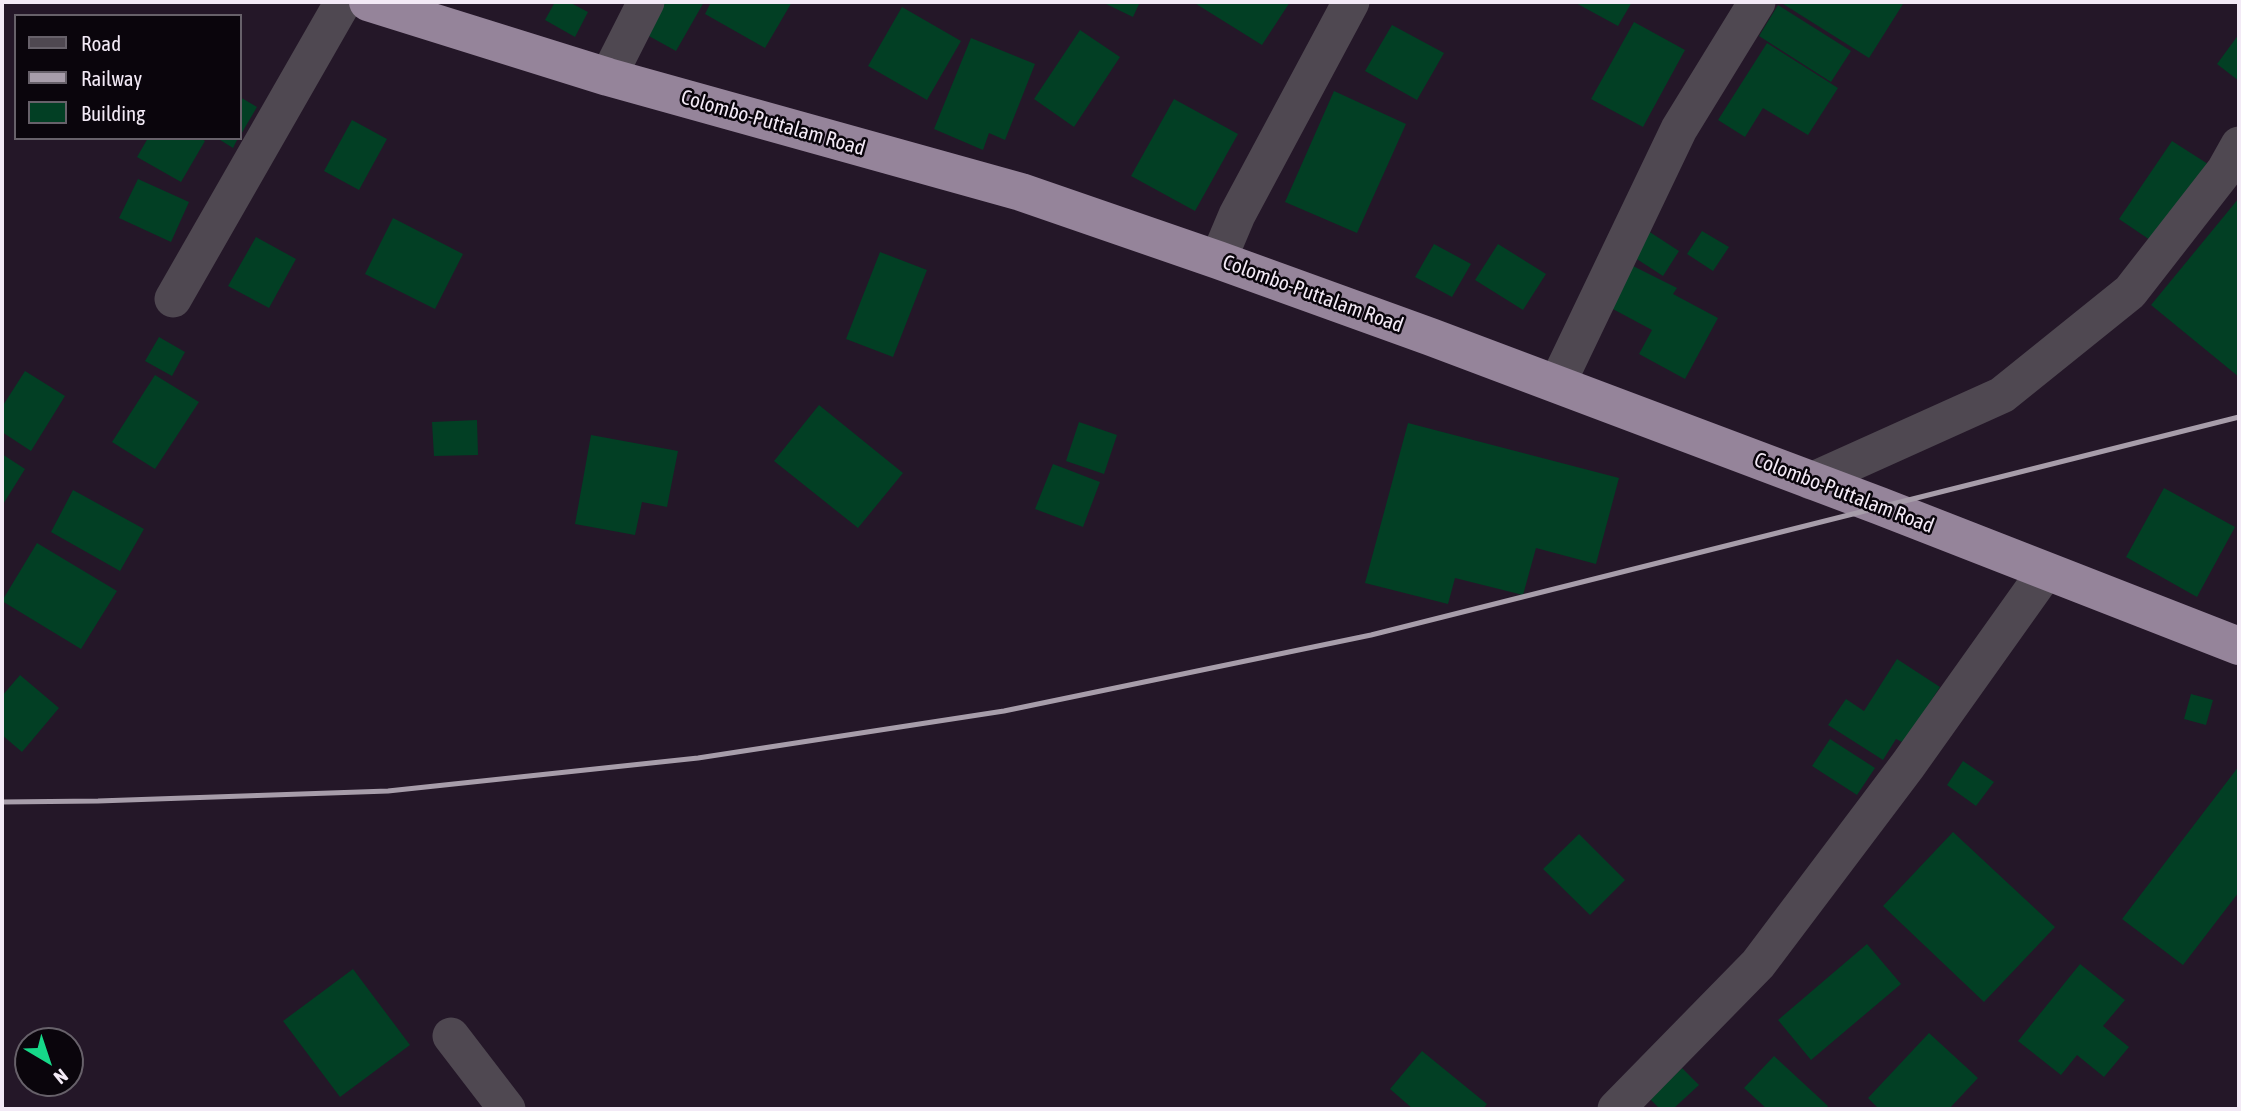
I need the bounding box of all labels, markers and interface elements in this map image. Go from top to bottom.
legend [14,14,242,140]
text: Road [81,31,121,55]
text: Railway [81,66,142,90]
street label: Colombo-Puttalam Road [678,85,868,161]
text: Building [81,101,145,125]
street label: Colombo-Puttalam Road [1219,250,1407,338]
street label: Colombo-Puttalam Road [1751,447,1937,539]
north arrow [14,1027,84,1097]
text: N [50,1065,72,1089]

